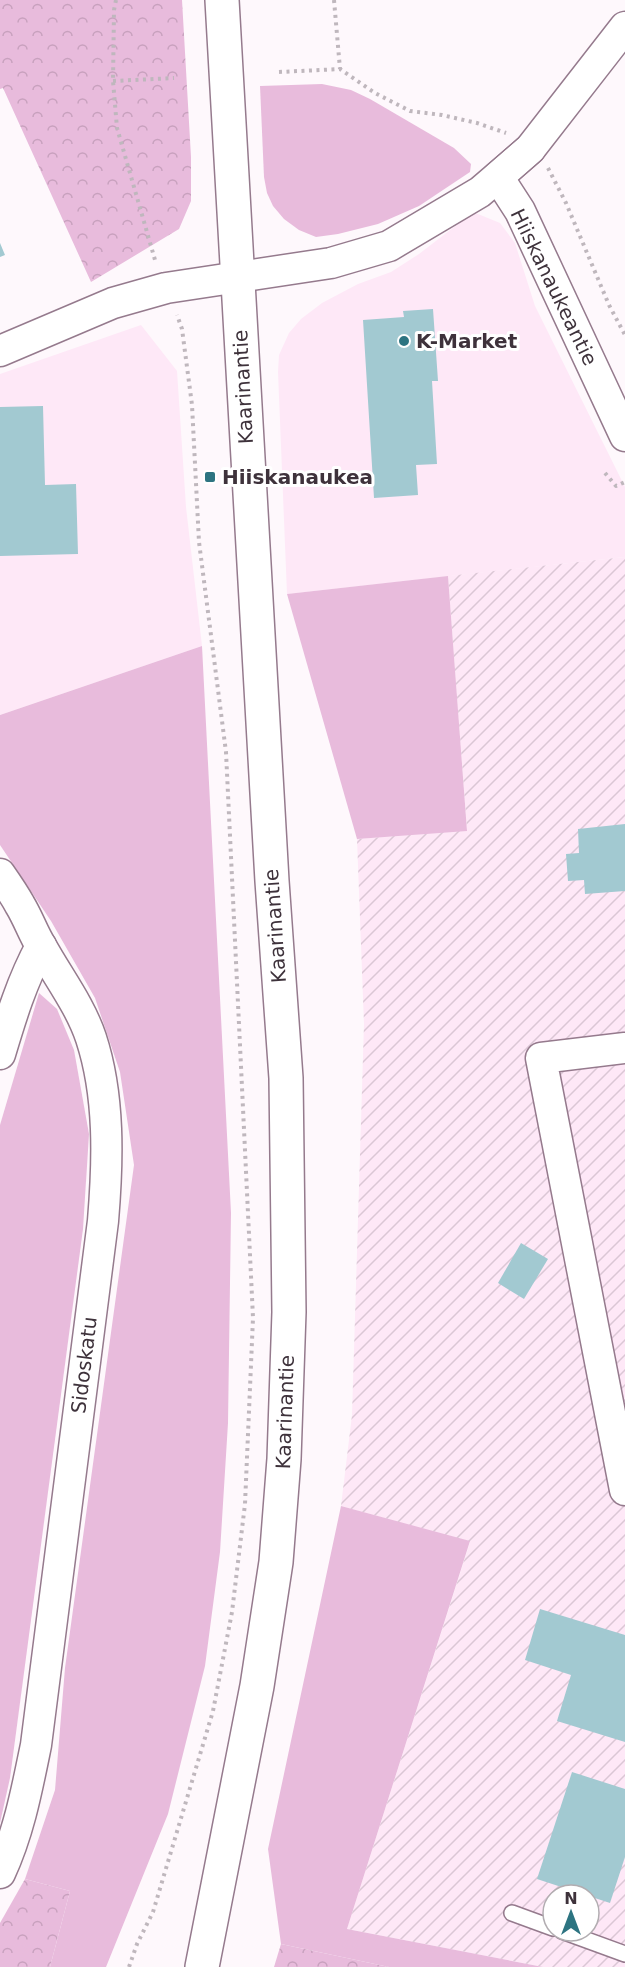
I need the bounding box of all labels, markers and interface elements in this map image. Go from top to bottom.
street label: Hiiskanaukeantie [506,205,602,369]
street label: Kaarinantie [228,329,258,445]
place label: K-Market [416,329,518,353]
marker: K-Market [397,334,411,348]
place label: Hiiskanaukea [222,465,373,489]
marker: Hiiskanaukea [203,470,217,484]
street label: Kaarinantie [259,868,291,984]
street label: Sidoskatu [66,1315,102,1415]
street label: Kaarinantie [271,1354,299,1470]
north arrow [541,1883,601,1943]
text: N [564,1889,578,1908]

